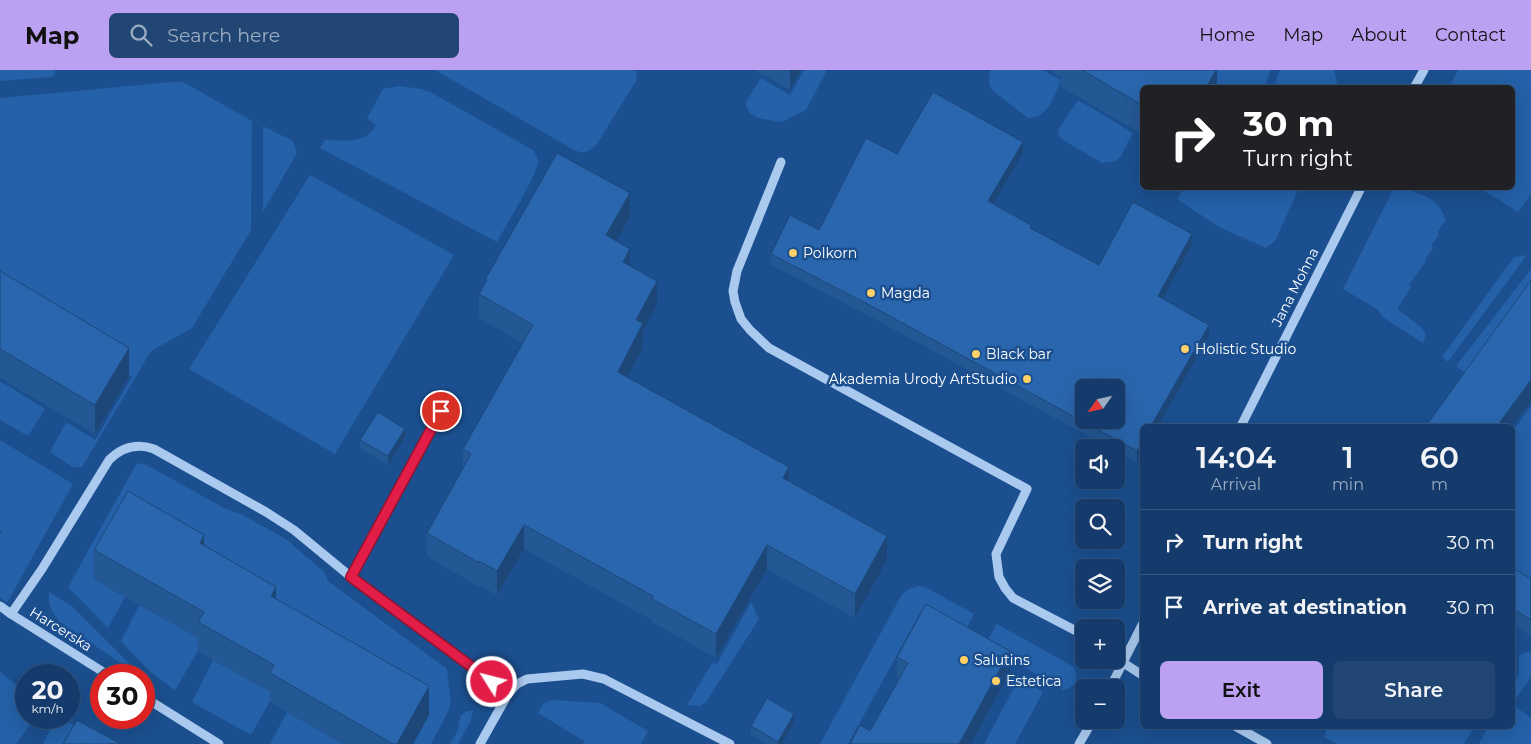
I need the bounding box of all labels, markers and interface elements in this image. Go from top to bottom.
search box [109,13,459,58]
text: Map [25,21,79,50]
icon: search [127,21,155,49]
text: Search here [167,24,280,47]
text: Home [1199,24,1255,46]
text: Map [1283,24,1323,46]
text: About [1351,24,1407,46]
text: Contact [1435,24,1506,46]
text: 30 m [1243,102,1334,145]
icon: right [1160,105,1225,170]
text: Turn right [1243,145,1353,172]
place label: Polkorn [803,244,857,262]
street label: Jana Mohna [1267,245,1323,330]
marker: Polkorn [787,247,799,259]
place label: Magda [881,284,930,302]
marker: Magda [865,287,877,299]
place label: Holistic Studio [1195,340,1296,358]
marker: Holistic Studio [1179,343,1191,355]
place label: Black bar [986,345,1052,363]
marker: Black bar [970,348,982,360]
place label: Akademia Urody ArtStudio [829,370,1017,388]
marker: Akademia Urody ArtStudio [1021,373,1033,385]
north arrow [1075,379,1125,429]
map controls [1075,379,1125,729]
pin [420,390,462,432]
icon: arrive [427,397,455,425]
button: sound [1075,439,1125,489]
text: 14:04 [1196,439,1276,476]
text: 1 [1342,439,1354,476]
text: 60 [1420,439,1459,476]
text: Arrival [1211,475,1261,494]
text: min [1332,475,1364,494]
text: m [1431,475,1448,494]
button: search [1075,499,1125,549]
icon: right [1160,528,1188,556]
text: Turn right [1203,531,1303,554]
text: 30 m [1447,531,1495,554]
button: layers [1075,559,1125,609]
icon: arrive [1160,593,1188,621]
text: Arrive at destination [1203,596,1407,619]
text: 30 m [1447,596,1495,619]
street label: Harcerska [26,603,96,655]
button: + [1075,619,1125,669]
place label: Salutins [974,651,1030,669]
marker: Salutins [958,654,970,666]
position arrow [465,655,517,707]
button: Exit [1160,661,1323,719]
button: Share [1333,661,1495,719]
speed limit sign: 30 [90,664,155,729]
place label: Estetica [1006,672,1062,690]
text: 20 [32,675,63,705]
marker: Estetica [990,675,1002,687]
button: − [1075,679,1125,729]
text: km/h [31,701,64,716]

